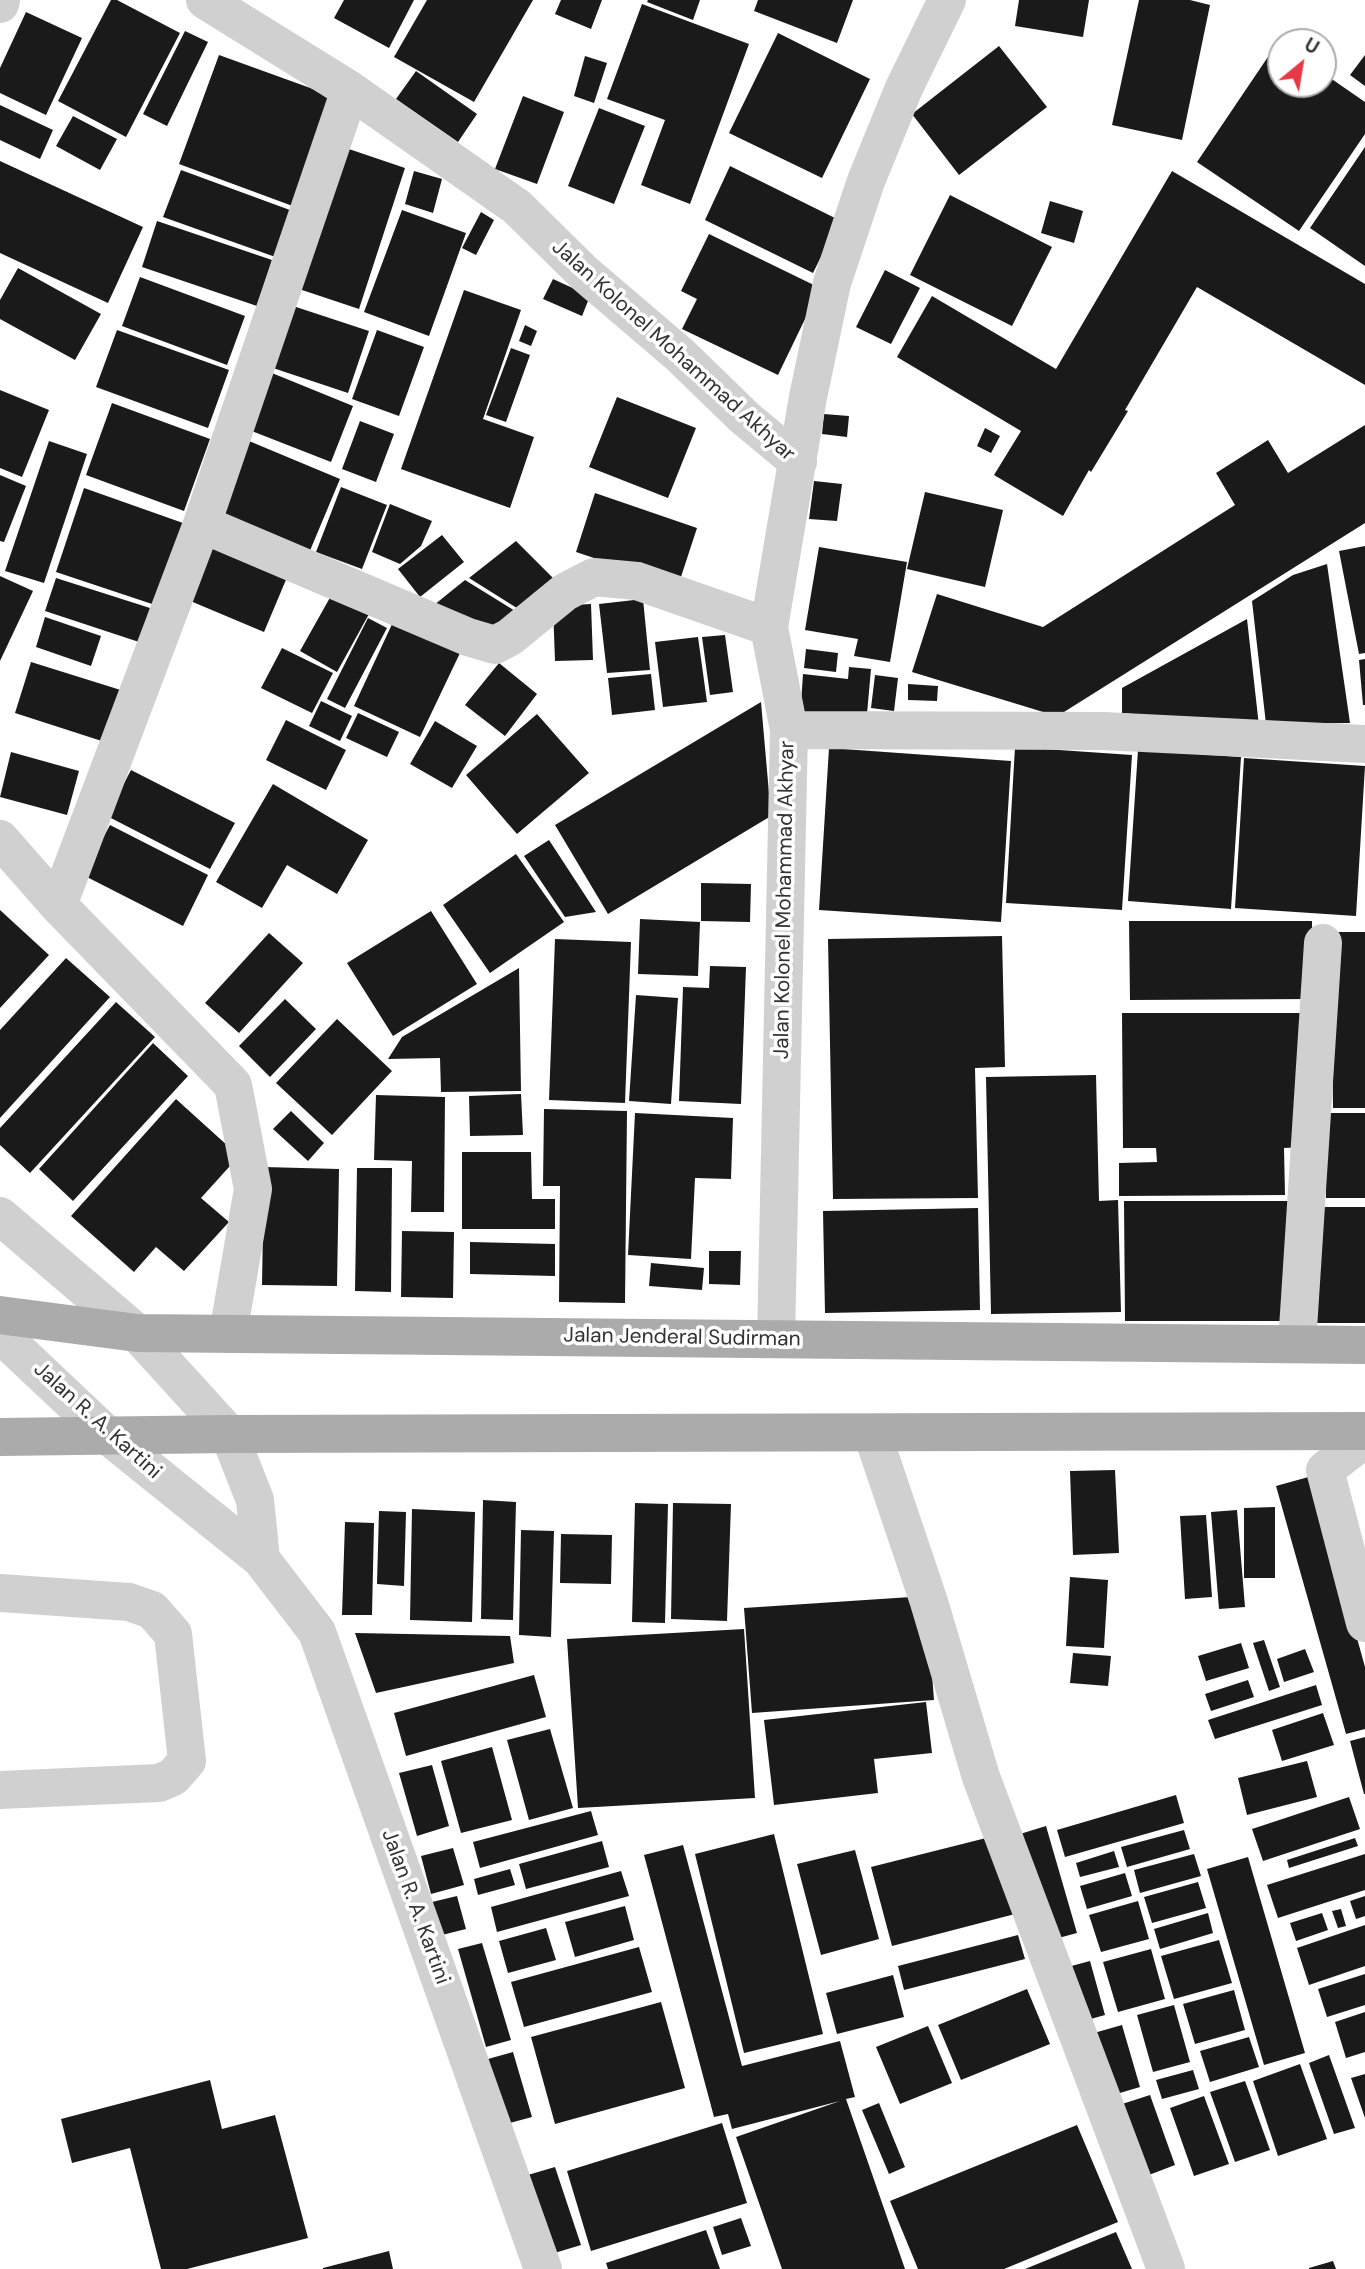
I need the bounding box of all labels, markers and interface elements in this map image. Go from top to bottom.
north arrow [1267,28,1337,98]
text: U [1300,32,1324,60]
street label: Jalan Kolonel Mohammad Akhyar [546,235,800,467]
street label: Jalan Kolonel Mohammad Akhyar [770,740,800,1060]
street label: Jalan Jenderal Sudirman [563,1323,801,1353]
street label: Jalan R. A. Kartini [28,1357,166,1485]
street label: Jalan R. A. Kartini [375,1826,455,1988]

